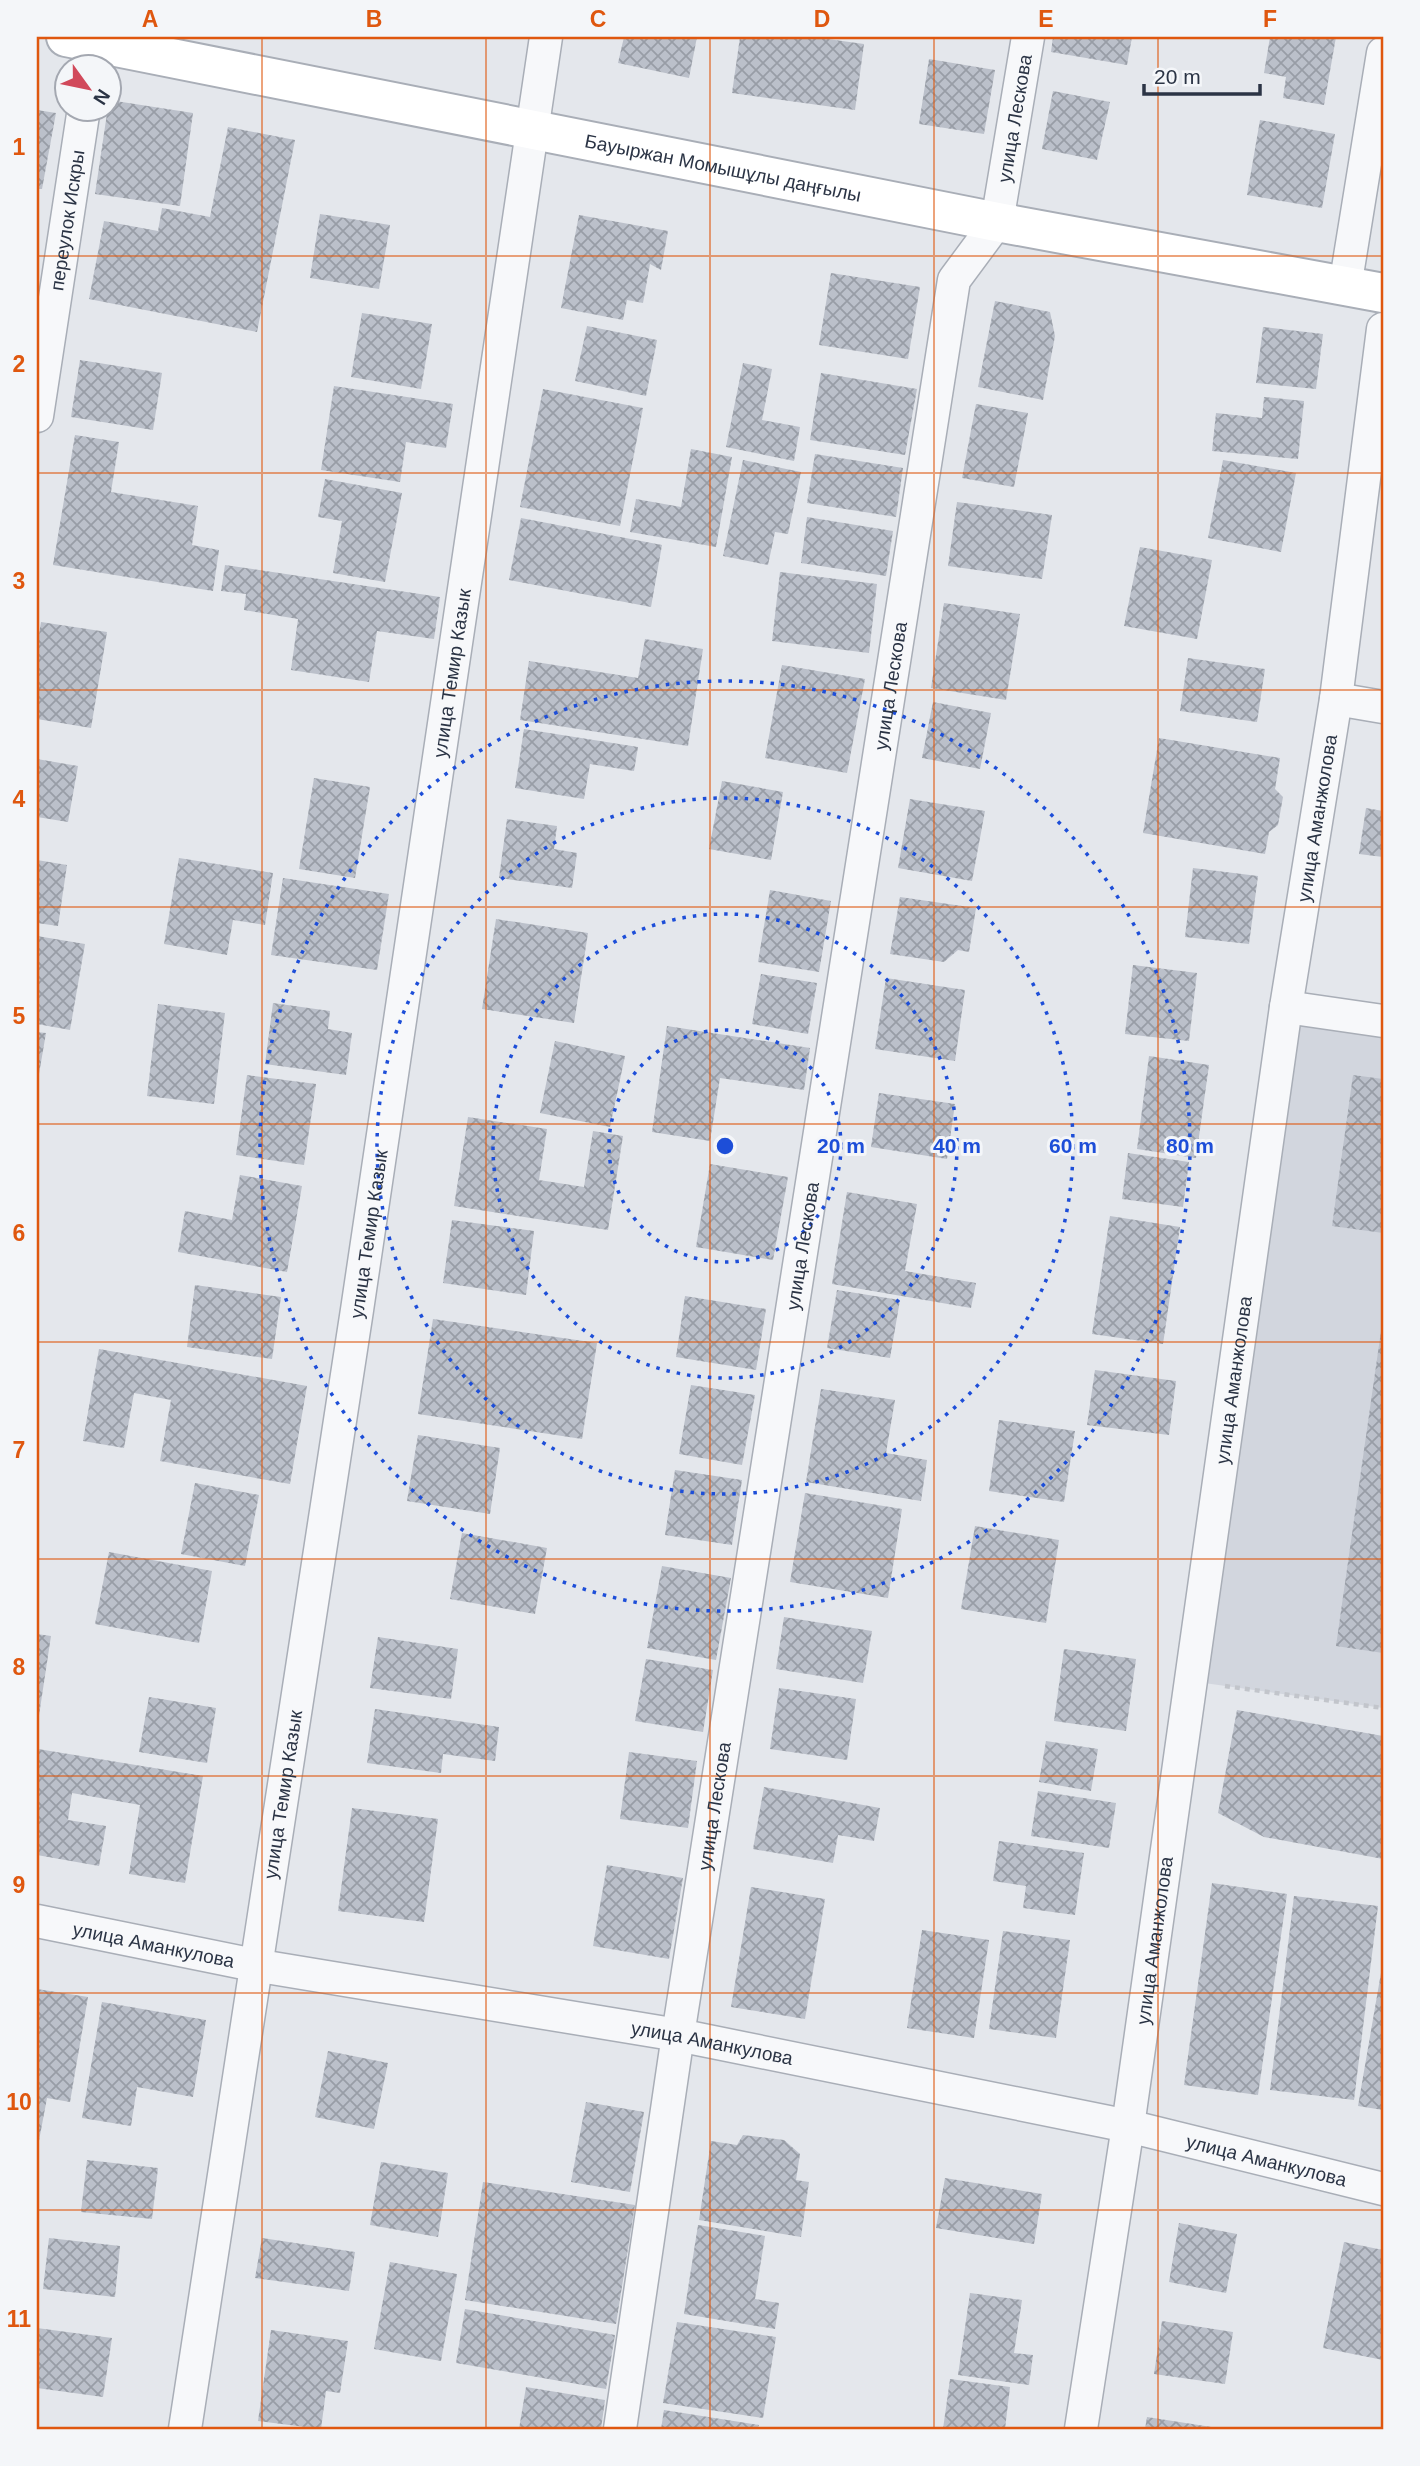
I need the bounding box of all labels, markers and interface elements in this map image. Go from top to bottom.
text: A [142,6,158,32]
text: B [366,6,382,32]
text: C [590,6,606,32]
text: D [814,6,830,32]
text: E [1038,6,1054,32]
text: F [1263,6,1277,32]
north arrow [52,52,122,122]
street label: улица Лескова [993,52,1035,184]
scale bar [1144,52,1259,96]
text: 20 m [1154,65,1201,88]
text: N [89,86,114,108]
street label: Бауыржан Момышұлы даңғылы [583,130,863,205]
text: 1 [13,134,26,160]
street label: переулок Искры [46,148,88,292]
text: 2 [13,351,25,377]
text: 3 [13,568,25,594]
street label: улица Темир Казык [429,587,475,759]
street label: улица Лескова [870,620,911,752]
street label: улица Аманжолова [1293,732,1341,904]
text: 4 [13,786,26,812]
text: 5 [13,1003,26,1029]
centre of rings [713,1134,737,1158]
text: 20 m [817,1134,865,1157]
text: 40 m [933,1134,981,1157]
text: 60 m [1049,1134,1097,1157]
text: 80 m [1166,1134,1214,1157]
street label: улица Темир Казык [345,1147,391,1320]
street label: улица Лескова [782,1180,823,1312]
text: 6 [13,1220,25,1246]
street label: улица Аманжолова [1211,1294,1256,1465]
text: 7 [13,1437,25,1463]
text: 8 [13,1654,26,1680]
street label: улица Темир Казык [259,1708,306,1880]
street label: улица Лескова [694,1740,735,1872]
street label: улица Аманжолова [1132,1855,1177,2026]
text: 9 [13,1872,25,1898]
street label: улица Аманкулова [71,1918,237,1971]
street label: улица Аманкулова [630,2017,795,2069]
text: 10 [6,2089,32,2115]
street label: улица Аманкулова [1184,2130,1349,2190]
text: 11 [7,2306,31,2332]

